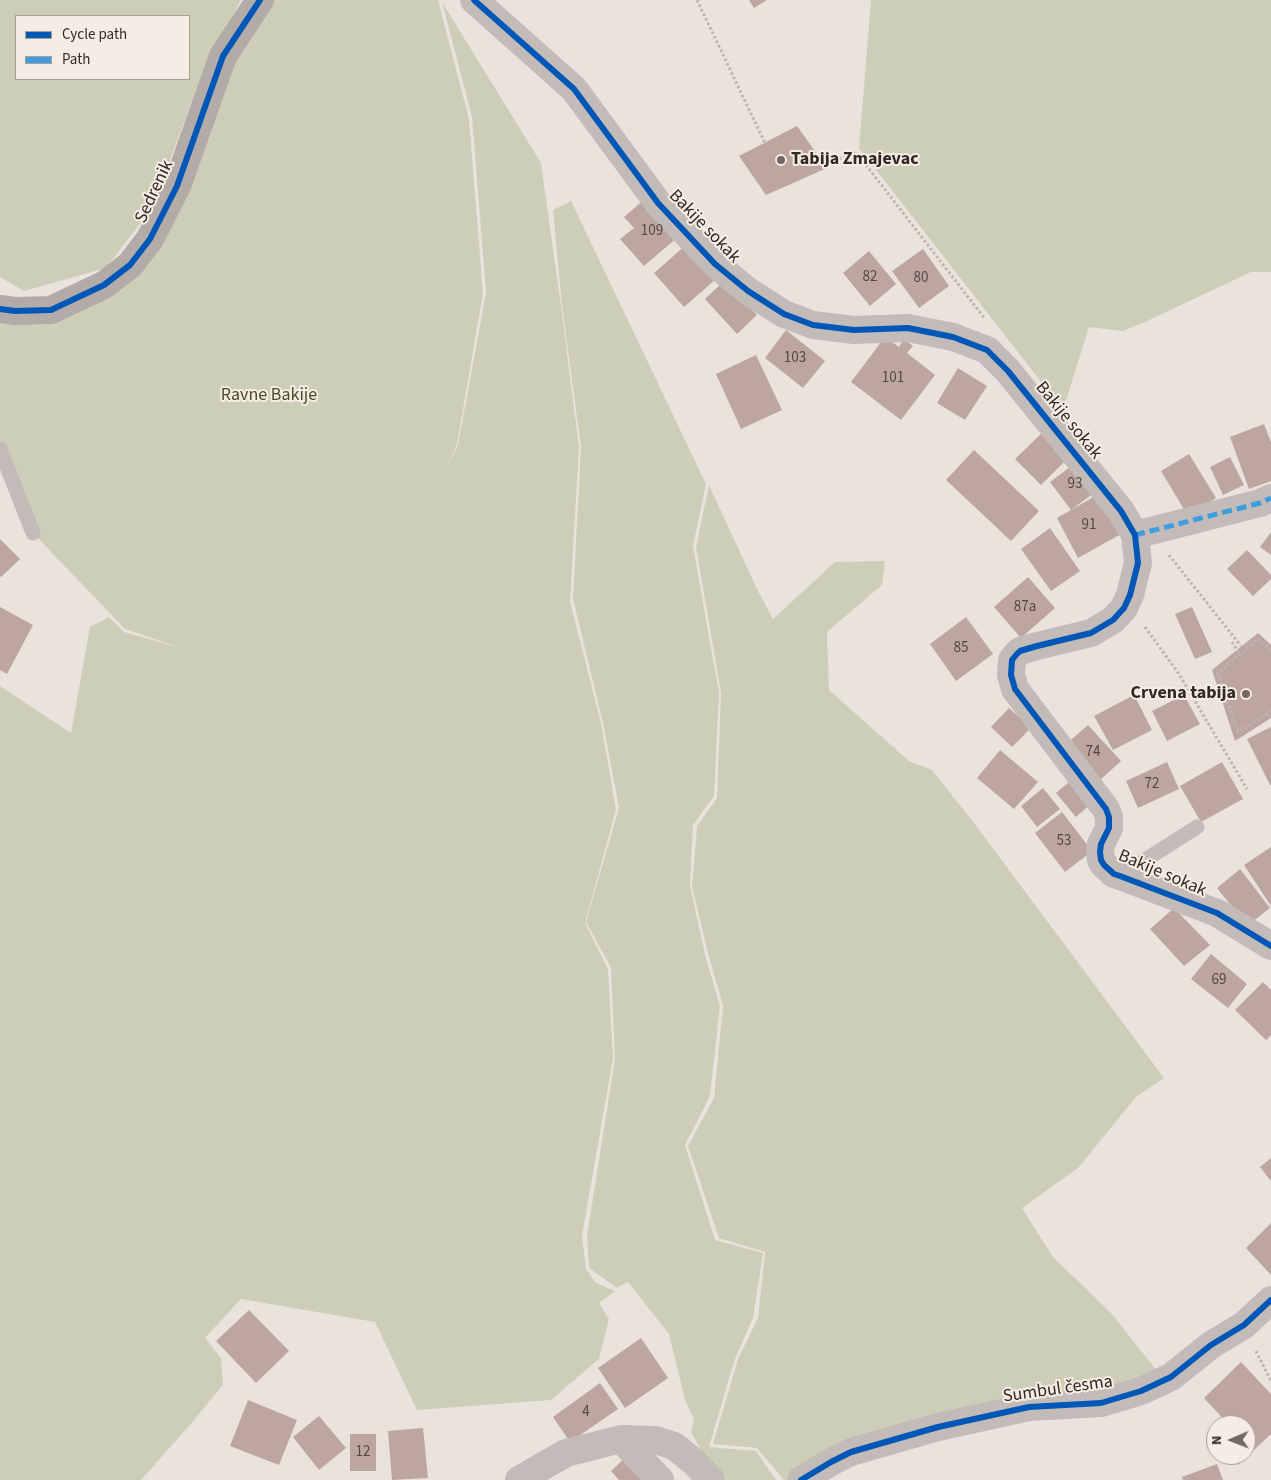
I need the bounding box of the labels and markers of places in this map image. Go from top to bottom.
place label: Tabija Zmajevac [791,149,919,171]
marker: Tabija Zmajevac [775,154,787,166]
place label: Crvena tabija [1130,683,1236,705]
marker: Crvena tabija [1240,688,1252,700]

